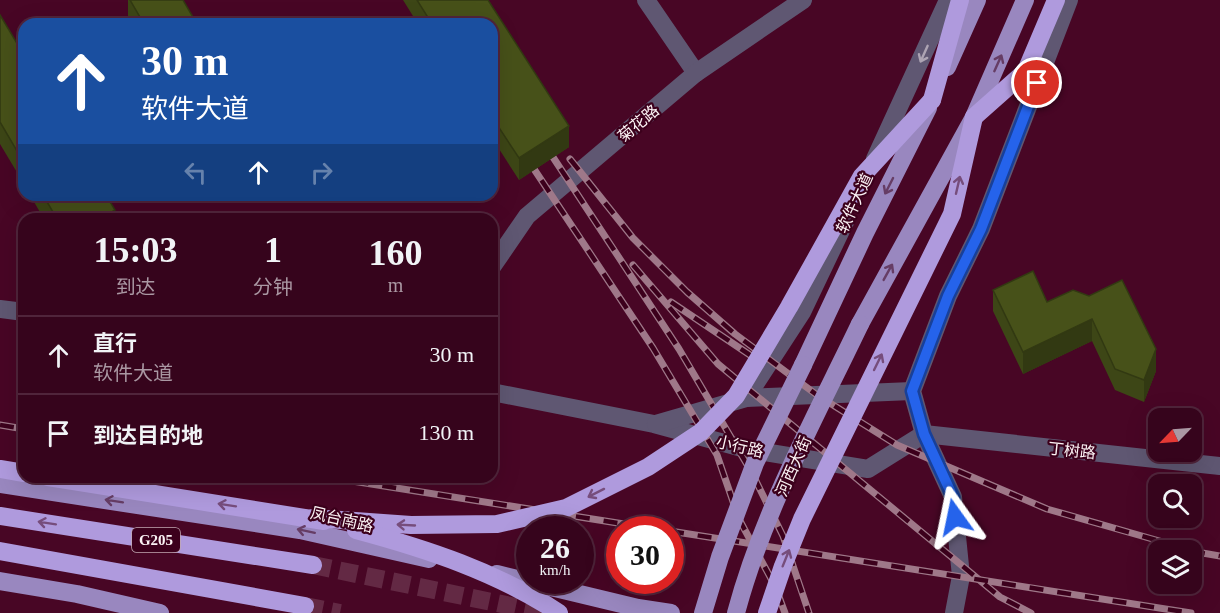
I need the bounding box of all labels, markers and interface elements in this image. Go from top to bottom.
text: 30 m [141,38,229,84]
icon: ahead [42,42,120,120]
one-way arrow [918,44,930,62]
one-way arrow [993,54,1004,72]
pin [1011,57,1062,108]
icon: arrive [1020,66,1053,99]
text: 软件大道 [141,94,249,124]
street label: 菊花路 [614,101,662,145]
icon: left [179,156,212,189]
icon: ahead [242,156,275,189]
icon: right [305,156,338,189]
street label: 软件大道 [833,171,876,236]
one-way arrow [883,176,894,194]
one-way arrow [953,176,965,195]
text: 15:03 [94,230,178,270]
text: 1 [264,230,282,270]
text: 160 [369,233,423,273]
one-way arrow [883,264,894,282]
text: m [388,274,403,296]
text: 到达 [116,276,156,298]
text: 分钟 [253,276,293,298]
text: 直行 [93,331,137,356]
icon: ahead [42,339,75,372]
text: 30 m [429,342,474,367]
one-way arrow [872,354,884,372]
text: 软件大道 [93,362,173,384]
north arrow [1148,408,1202,462]
map controls [1148,408,1202,594]
icon: arrive [42,417,75,450]
text: 130 m [418,420,474,445]
text: 到达目的地 [93,423,203,448]
street label: 小行路 [715,433,765,460]
street label: 河西大街 [773,434,814,499]
street label: 丁树路 [1047,440,1097,461]
button: search [1148,474,1202,528]
position arrow [923,485,987,549]
one-way arrow [587,488,605,499]
one-way arrow [104,495,124,506]
one-way arrow [217,499,237,510]
street label: 凤台南路 [309,504,375,535]
speed limit sign: 30 [606,516,684,594]
one-way arrow [38,518,58,529]
one-way arrow [397,519,417,530]
one-way arrow [297,525,317,536]
road number: G205 [132,528,180,552]
text: 26 [540,531,570,564]
button: layers [1148,540,1202,594]
one-way arrow [781,549,792,567]
text: km/h [540,562,570,578]

